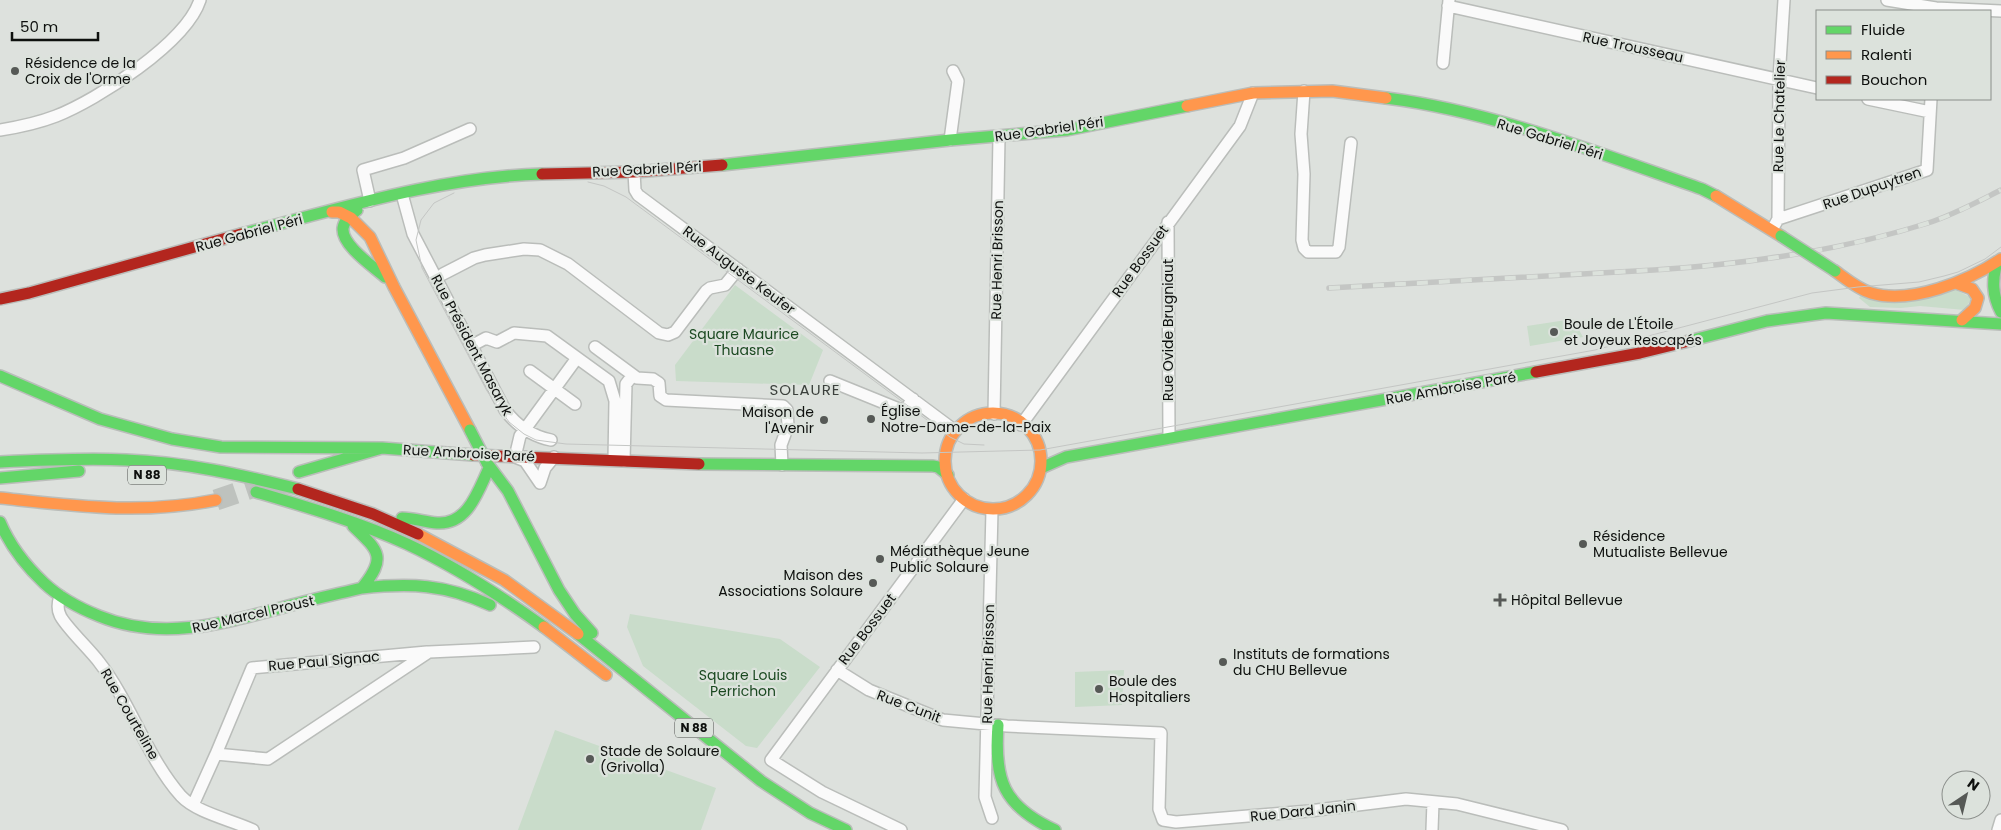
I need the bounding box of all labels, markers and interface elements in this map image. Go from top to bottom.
scale bar [12,10,99,42]
legend [1816,10,1991,100]
text: 50 m [20,16,58,37]
text: Fluide [1861,19,1905,40]
street label: Rue Trousseau [1581,27,1685,67]
text: Ralenti [1861,44,1912,65]
place label: Résidence de la Croix de l'Orme [25,53,136,89]
street label: Rue Le Chatelier [1768,60,1790,172]
marker: Résidence de la Croix de l'Orme [9,65,21,77]
text: Bouchon [1861,69,1927,90]
street label: Rue Gabriel Péri [993,111,1105,147]
street label: Rue Gabriel Péri [1495,113,1605,165]
street label: Rue Gabriel Péri [592,156,702,182]
street label: Rue Dupuytren [1820,162,1924,214]
street label: Rue Henri Brisson [986,200,1008,320]
street label: Rue Gabriel Péri [193,209,305,257]
street label: Rue Auguste Keufer [679,221,799,319]
street label: Rue Bossuet [1107,221,1173,301]
street label: Rue Ovide Brugniaut [1158,259,1178,401]
street label: Rue Président Masaryk [426,271,518,420]
place label: Boule de L'Étoile et Joyeux Rescapés [1564,314,1702,350]
park label: Square Maurice Thuasne [689,324,799,360]
marker: Boule de L'Étoile et Joyeux Rescapés [1548,326,1560,338]
street label: Rue Ambroise Paré [1384,367,1518,409]
district label: SOLAURE [769,379,841,400]
place label: Église Notre-Dame-de-la-Paix [881,401,1051,437]
place label: Maison de l'Avenir [742,402,814,438]
marker: Église Notre-Dame-de-la-Paix [865,413,877,425]
marker: Maison de l'Avenir [818,414,830,426]
street label: Rue Ambroise Paré [403,440,536,466]
road number: N 88 [128,466,166,484]
place label: Résidence Mutualiste Bellevue [1593,526,1728,562]
marker: Résidence Mutualiste Bellevue [1577,538,1589,550]
place label: Médiathèque Jeune Public Solaure [890,541,1030,577]
marker: Médiathèque Jeune Public Solaure [874,553,886,565]
place label: Maison des Associations Solaure [718,565,863,601]
marker: Maison des Associations Solaure [867,577,879,589]
street label: Rue Bossuet [833,589,901,669]
street label: Rue Marcel Proust [190,590,316,638]
place label: Hôpital Bellevue [1511,590,1623,610]
marker: Hôpital Bellevue [1493,593,1507,607]
street label: Rue Henri Brisson [977,604,999,724]
place label: Instituts de formations du CHU Bellevue [1233,644,1390,680]
street label: Rue Paul Signac [268,646,380,676]
marker: Instituts de formations du CHU Bellevue [1217,656,1229,668]
street label: Rue Courteline [96,665,164,764]
park label: Square Louis Perrichon [699,665,787,701]
place label: Boule des Hospitaliers [1109,671,1191,707]
marker: Boule des Hospitaliers [1093,683,1105,695]
street label: Rue Cunit [874,685,944,727]
road number: N 88 [675,718,713,738]
place label: Stade de Solaure (Grivolla) [600,741,720,777]
marker: Stade de Solaure (Grivolla) [584,753,596,765]
north arrow [1941,770,1991,820]
text: N [1963,773,1984,796]
street label: Rue Dard Janin [1249,796,1357,826]

